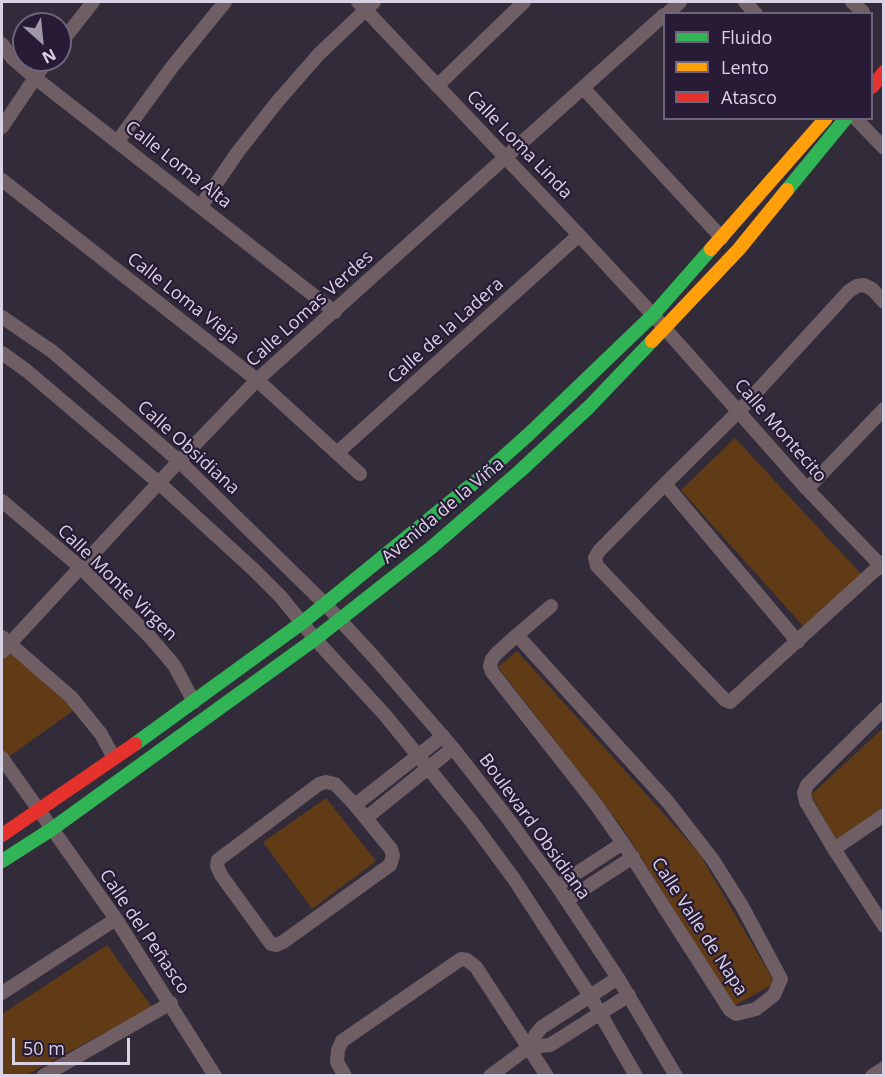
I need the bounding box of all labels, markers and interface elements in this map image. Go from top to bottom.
north arrow [12,12,72,72]
legend [663,12,873,120]
text: Fluido [721,25,772,49]
text: N [38,43,60,69]
text: Lento [721,55,769,79]
text: Atasco [721,85,777,109]
street label: Calle Loma Linda [462,86,576,204]
street label: Calle Loma Alta [120,117,236,213]
street label: Calle Lomas Verdes [242,246,378,372]
street label: Calle Loma Vieja [122,248,244,350]
street label: Calle de la Ladera [384,273,508,389]
street label: Calle Montecito [729,375,831,487]
street label: Calle Obsidiana [132,396,244,500]
street label: Avenida de la Viña [377,454,509,568]
street label: Calle Monte Virgen [53,520,181,646]
street label: Boulevard Obsidiana [474,750,594,904]
street label: Calle Valle de Napa [646,854,752,1000]
street label: Calle del Peñasco [94,866,194,998]
scale bar [15,1026,134,1064]
text: 50 m [23,1036,65,1060]

